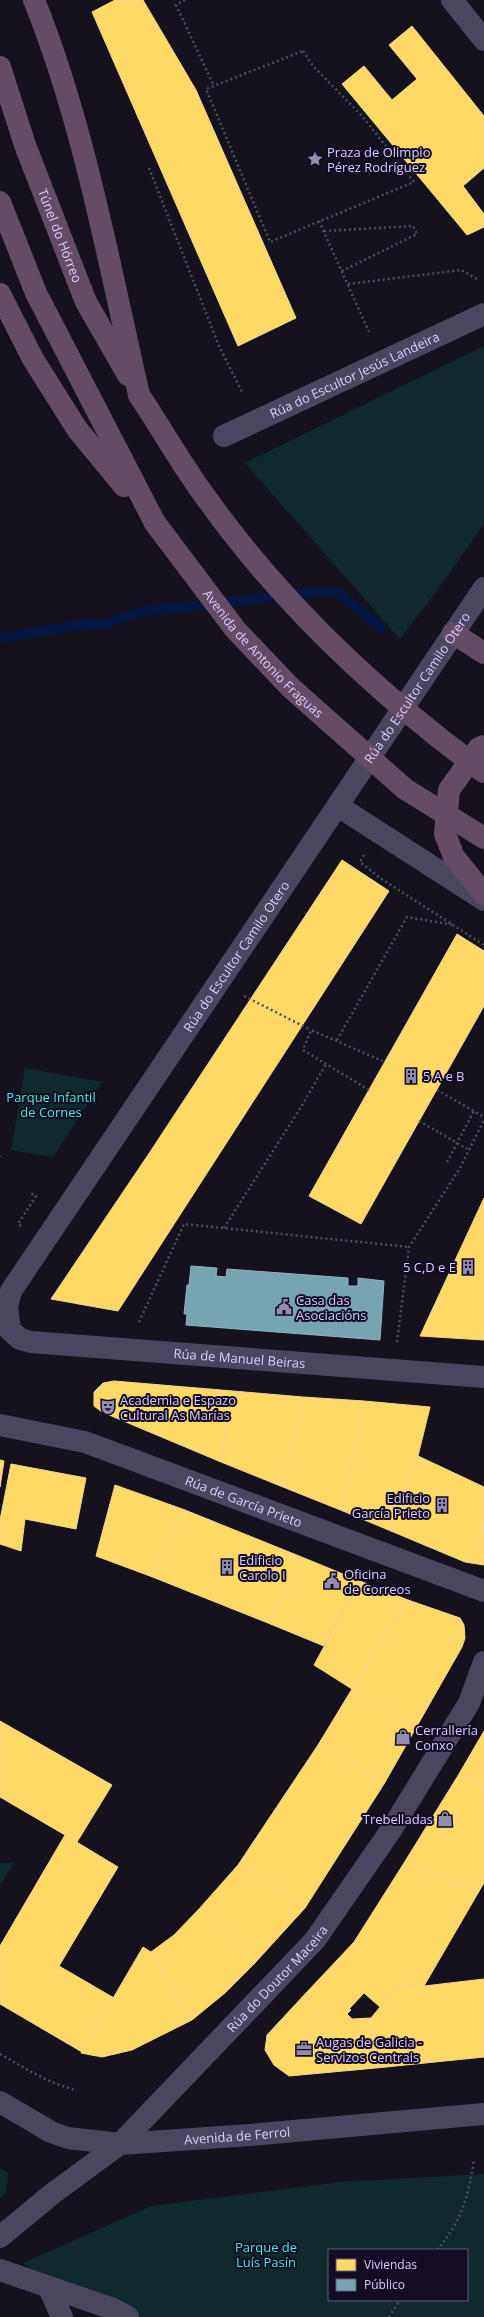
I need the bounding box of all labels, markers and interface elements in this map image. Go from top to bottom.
place label: Praza de Olimpio Pérez Rodríguez [327,143,431,176]
place icon: Praza de Olimpio Pérez Rodríguez [306,150,324,168]
street label: Túnel do Hórreo [34,186,87,285]
street label: Rúa do Escultor Jesús Landeira [266,327,442,422]
street label: Avenida de Antonio Fraguas [199,586,327,722]
street label: Rúa do Escultor Camilo Otero [360,608,474,767]
street label: Rúa do Escultor Camilo Otero [179,877,294,1035]
building icon: 5 A e B [402,1067,420,1085]
place label: 5 A e B [423,1067,464,1085]
park label: Parque Infantil de Cornes [6,1088,96,1121]
place label: 5 C,D e E [403,1258,456,1276]
building icon: 5 C,D e E [459,1258,477,1276]
place label: Casa das Asociacións [296,1291,366,1324]
public building icon: Casa das Asociacións [275,1298,293,1316]
street label: Rúa de Manuel Beiras [173,1344,306,1372]
place label: Academia e Espazo Cultural As Marías [120,1391,236,1424]
theatre icon: Academia e Espazo Cultural As Marías [99,1398,117,1416]
street label: Rúa de García Prieto [183,1471,305,1531]
place label: Edificio García Prieto [352,1489,430,1522]
building icon: Edificio García Prieto [433,1496,451,1514]
place label: Edificio Carolo I [239,1551,286,1584]
building icon: Edificio Carolo I [218,1558,236,1576]
place label: Oficina de Correos [344,1565,411,1598]
public building icon: Oficina de Correos [323,1572,341,1590]
place label: Cerrallería Conxo [415,1721,478,1754]
shop icon: Cerrallería Conxo [394,1728,412,1746]
place label: Trebelladas [363,1810,433,1828]
shop icon: Trebelladas [436,1810,454,1828]
street label: Rúa do Doutor Maceira [223,1922,332,2036]
place label: Augas de Galicia - Servizos Centrais [316,2033,422,2066]
office icon: Augas de Galicia - Servizos Centrais [295,2040,313,2058]
street label: Avenida de Ferrol [183,2122,291,2149]
park label: Parque de Luís Pasín [235,2238,297,2271]
legend [328,2249,468,2301]
text: Viviendas [364,2256,417,2273]
text: Público [364,2276,405,2293]

